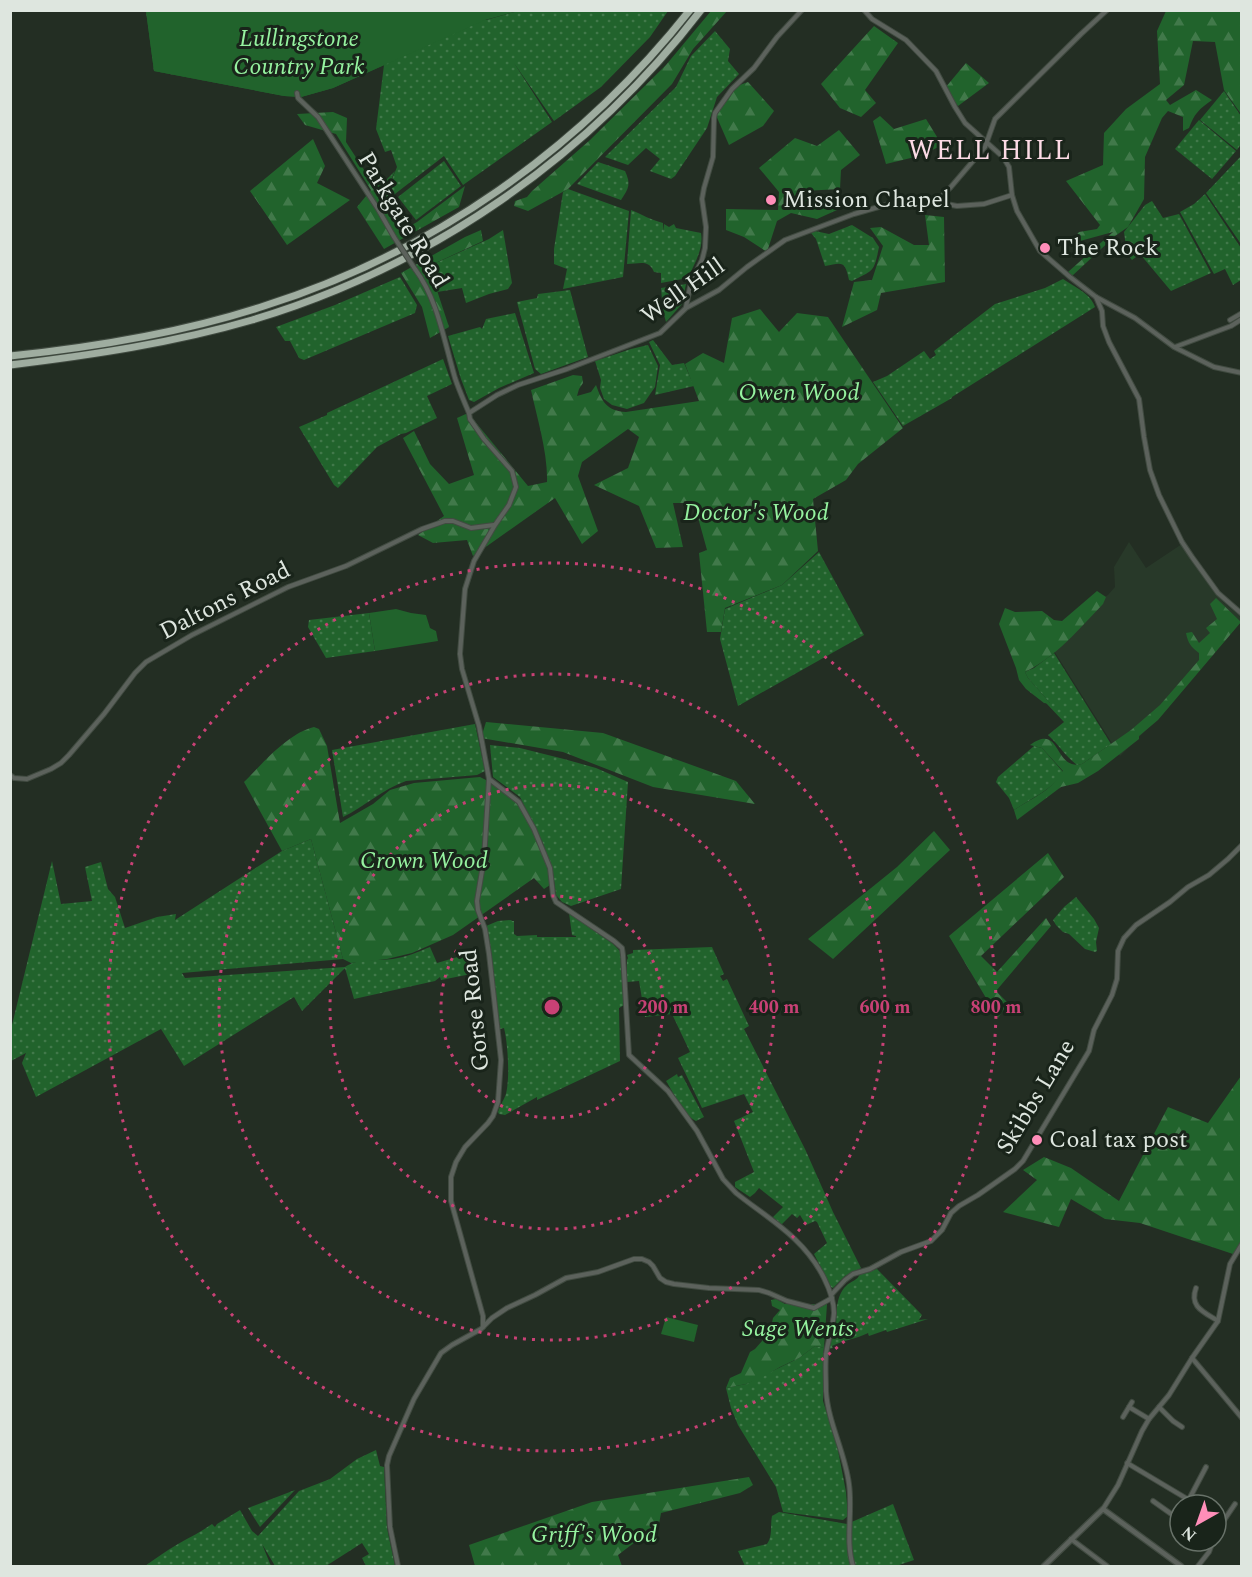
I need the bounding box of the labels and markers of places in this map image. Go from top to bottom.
place label: Mission Chapel [783,182,950,218]
marker: Mission Chapel [764,193,778,207]
place label: The Rock [1057,230,1159,266]
marker: The Rock [1038,241,1052,255]
centre of rings [542,997,562,1017]
place label: Coal tax post [1049,1122,1188,1158]
marker: Coal tax post [1030,1133,1044,1147]

